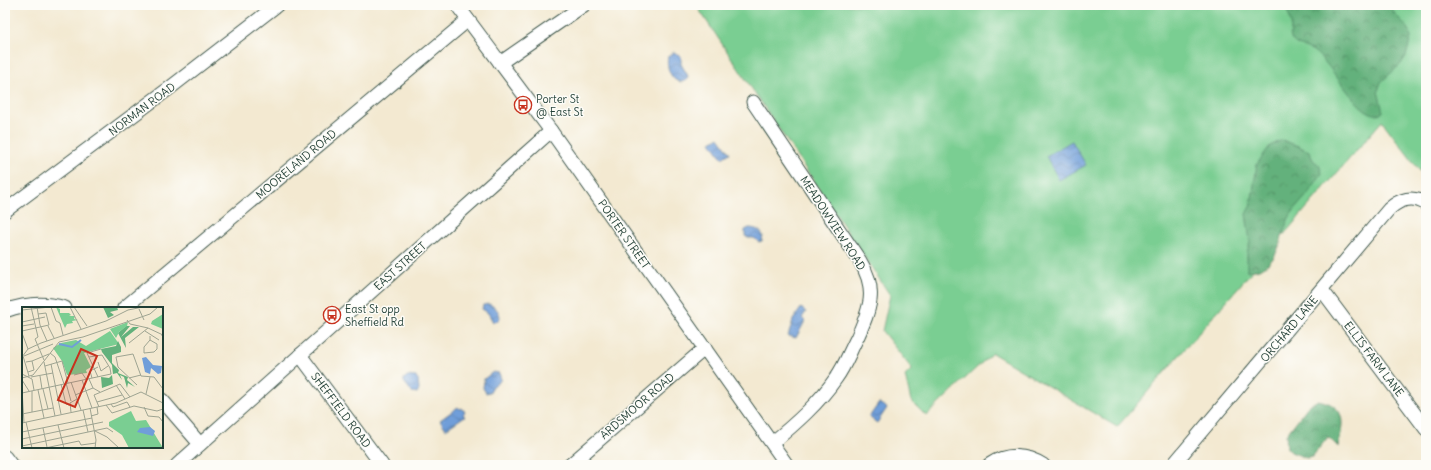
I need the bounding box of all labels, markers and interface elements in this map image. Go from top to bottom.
street label: NORMAN ROAD [106,79,178,139]
place label: Porter St @ East St [536,92,583,119]
bus stop icon: Porter St @ East St [513,95,533,115]
street label: MOORELAND ROAD [253,126,339,202]
street label: MEADOWVIEW ROAD [797,173,869,273]
street label: PORTER STREET [595,197,653,271]
street label: EAST STREET [371,239,429,293]
street label: ORCHARD LANE [1257,293,1321,365]
place label: East St opp Sheffield Rd [345,302,404,329]
bus stop icon: East St opp Sheffield Rd [322,305,342,325]
inset map [22,307,163,448]
street label: ELLIS FARM LANE [1341,319,1407,399]
street label: SHEFFIELD ROAD [308,370,374,451]
street label: ARDSMOOR ROAD [597,370,677,442]

